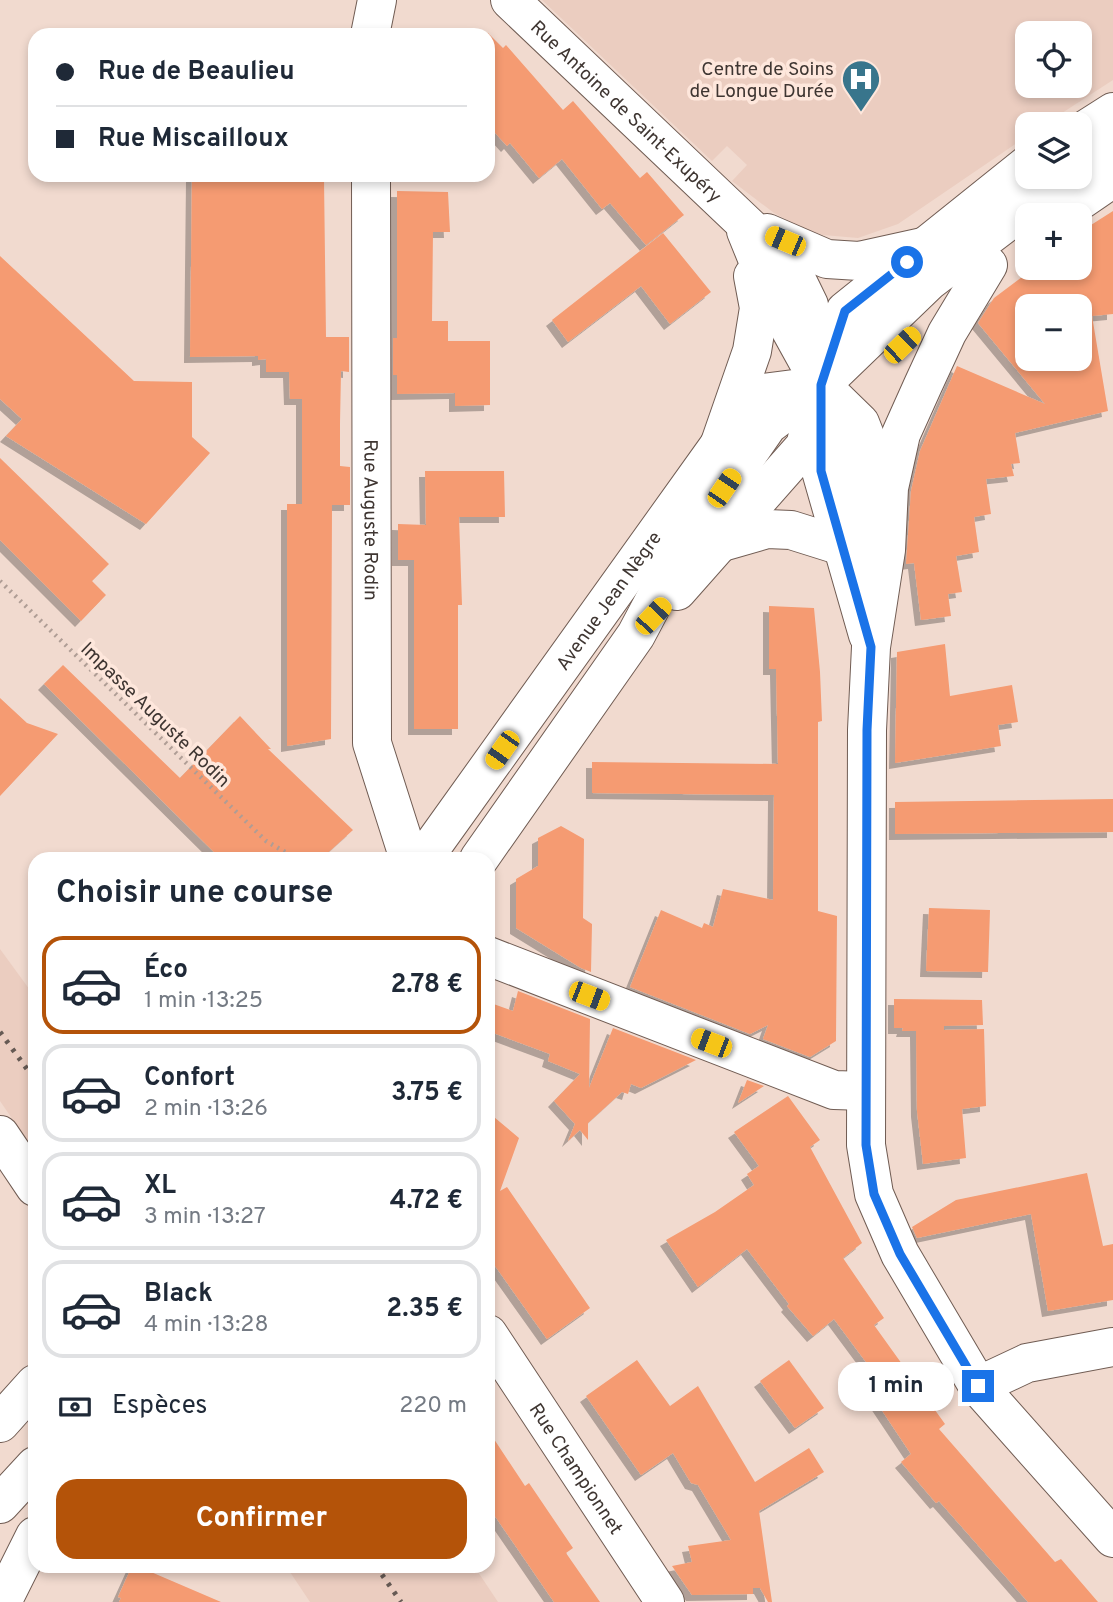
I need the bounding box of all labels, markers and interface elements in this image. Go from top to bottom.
street label: Rue Antoine de Saint-Exupéry [525,16,726,209]
map controls [1015,21,1092,371]
button: locate [1015,21,1092,98]
text: Rue de Beaulieu [98,56,295,89]
place label: Centre de Soins de Longue Durée [689,58,834,104]
hospital icon: Centre de Soins de Longue Durée [840,58,882,113]
button: layers [1015,112,1092,189]
text: Rue Miscailloux [98,123,289,156]
button: + [1015,203,1092,280]
car [762,223,809,259]
route start [891,246,923,278]
button: − [1015,294,1092,371]
car [880,323,925,367]
street label: Rue Auguste Rodin [357,439,382,601]
car [704,465,745,511]
street label: Avenue Jean Nègre [552,527,668,676]
car [631,593,676,639]
street label: Impasse Auguste Rodin [75,638,234,793]
car [482,727,523,773]
text: Choisir une course [56,874,333,914]
icon: car [60,954,123,1017]
text: Éco [144,954,188,987]
text: 2.78 € [390,969,463,1002]
car [566,979,613,1013]
text: 1 min · 13:25 [144,987,263,1016]
car [688,1026,735,1060]
icon: car [60,1062,123,1125]
text: Confort [144,1062,235,1095]
text: 3.75 € [391,1077,463,1110]
text: 2 min · 13:26 [144,1095,268,1124]
icon: car [60,1170,123,1233]
text: XL [144,1170,176,1203]
text: 4.72 € [390,1185,463,1218]
text: 3 min · 13:27 [144,1203,266,1232]
icon: car [60,1278,123,1341]
text: Black [144,1278,213,1311]
text: 2.35 € [386,1293,463,1326]
text: 4 min · 13:28 [144,1311,269,1340]
callout: 1 min [838,1362,954,1410]
route end [962,1370,994,1402]
text: 1 min [868,1372,924,1401]
icon: cash [56,1388,94,1426]
text: Espèces [112,1390,208,1423]
text: 220 m [399,1392,467,1421]
street label: Rue Championnet [523,1399,627,1540]
button: Confirmer [56,1479,467,1559]

